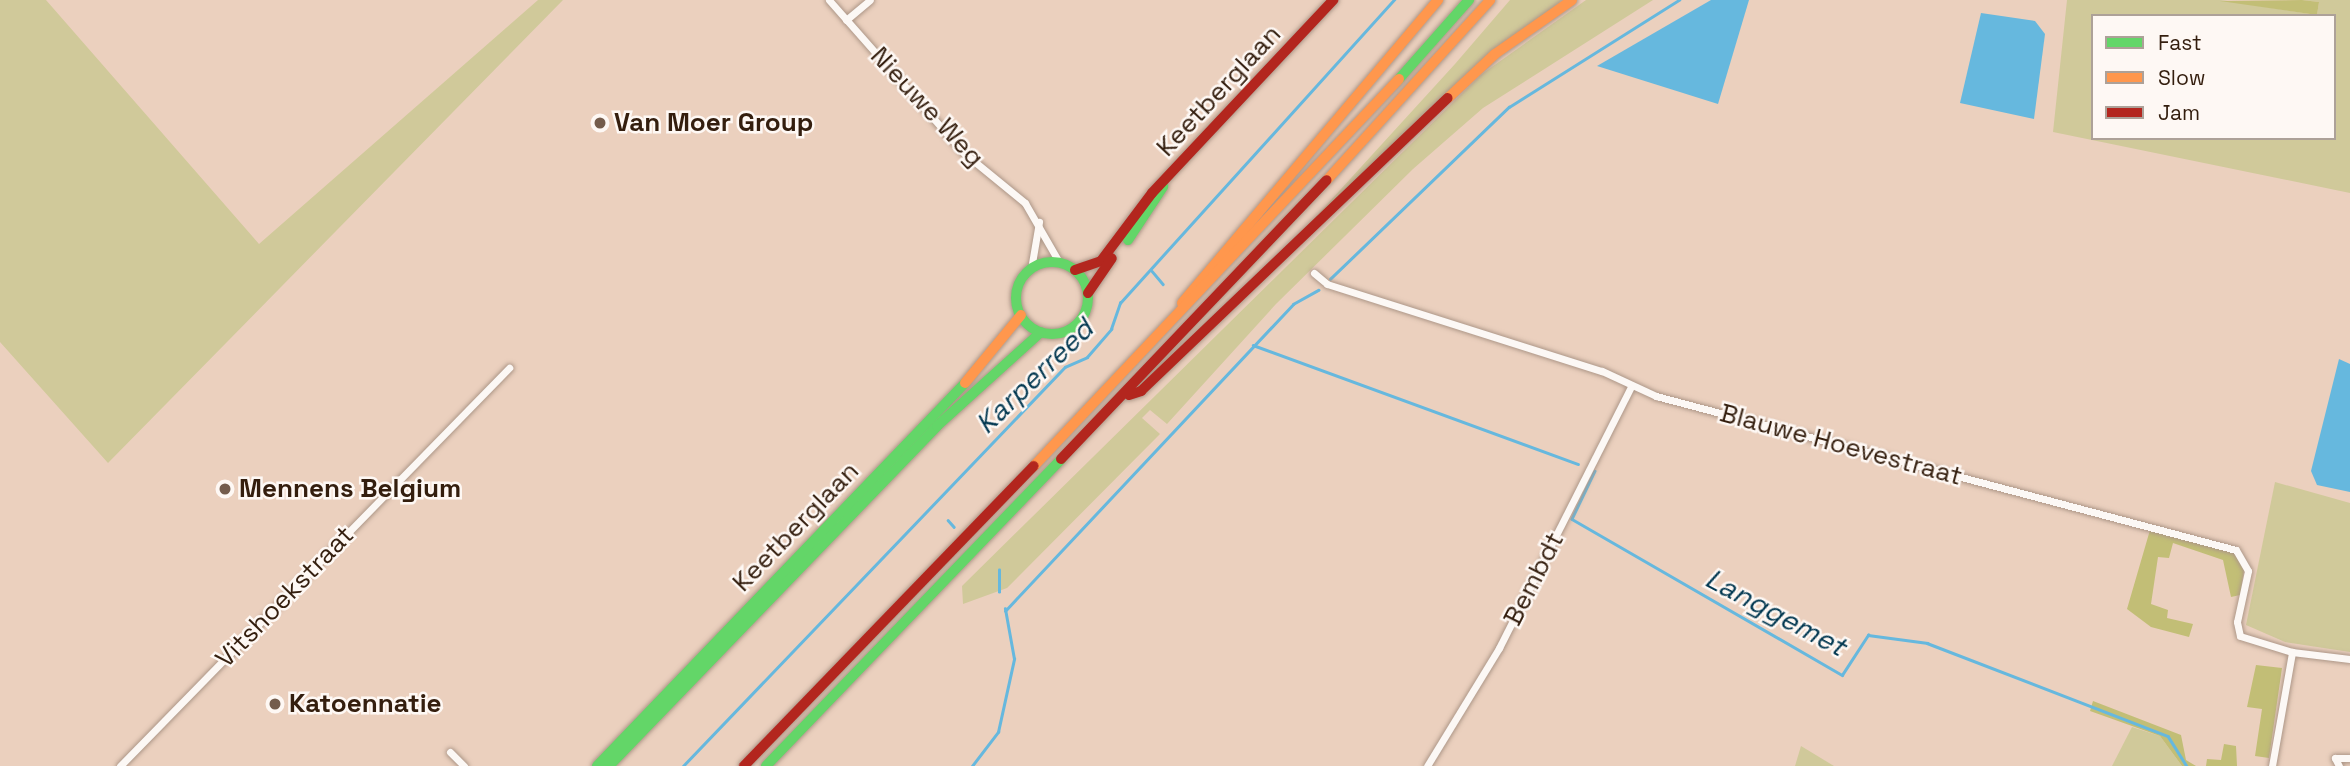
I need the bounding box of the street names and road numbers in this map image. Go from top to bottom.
street label: Keetberglaan [1150,19,1288,163]
street label: Nieuwe Weg [864,41,990,173]
street label: Blauwe Hoevestraat [1717,398,1965,492]
street label: Keetberglaan [726,456,866,598]
street label: Vitshoekstraat [210,520,360,674]
street label: Bembdt [1497,527,1571,631]

